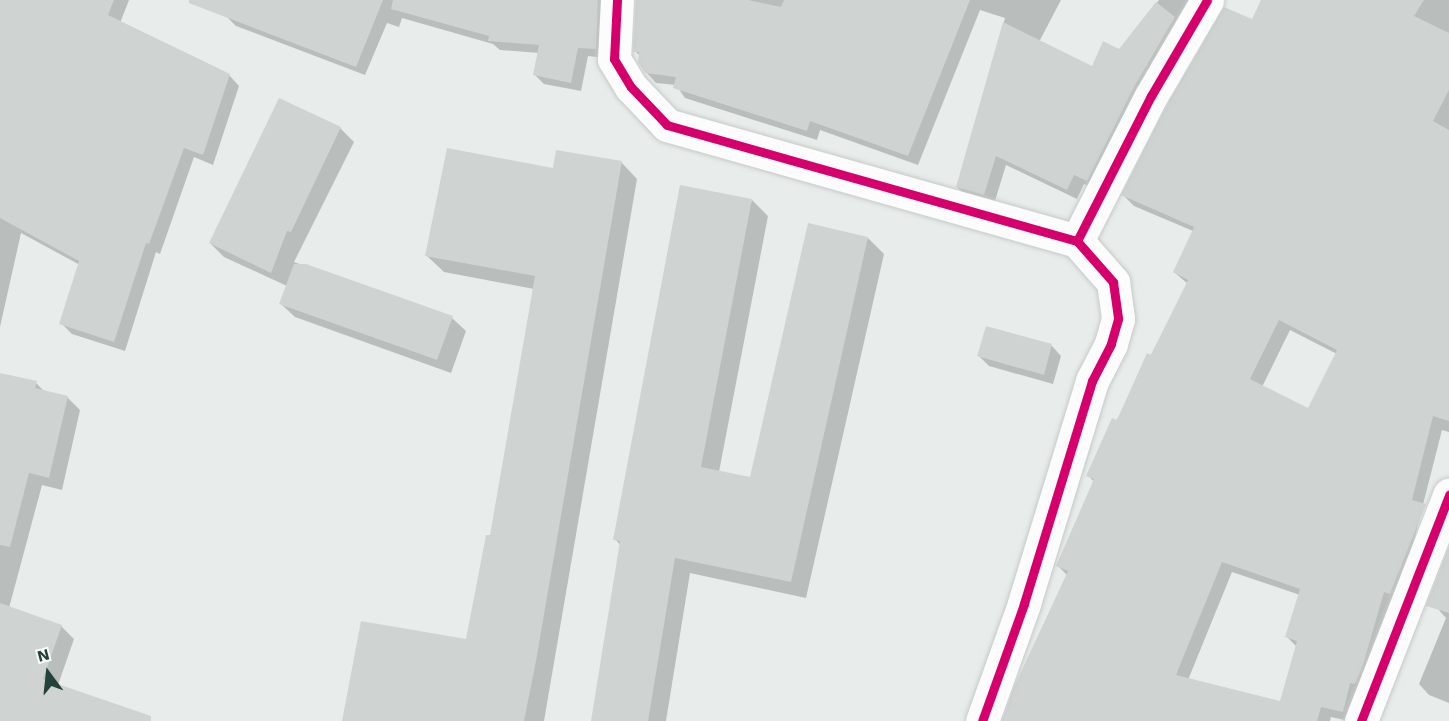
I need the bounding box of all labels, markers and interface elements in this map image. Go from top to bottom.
north arrow [18,643,78,703]
text: N [35,644,51,666]

